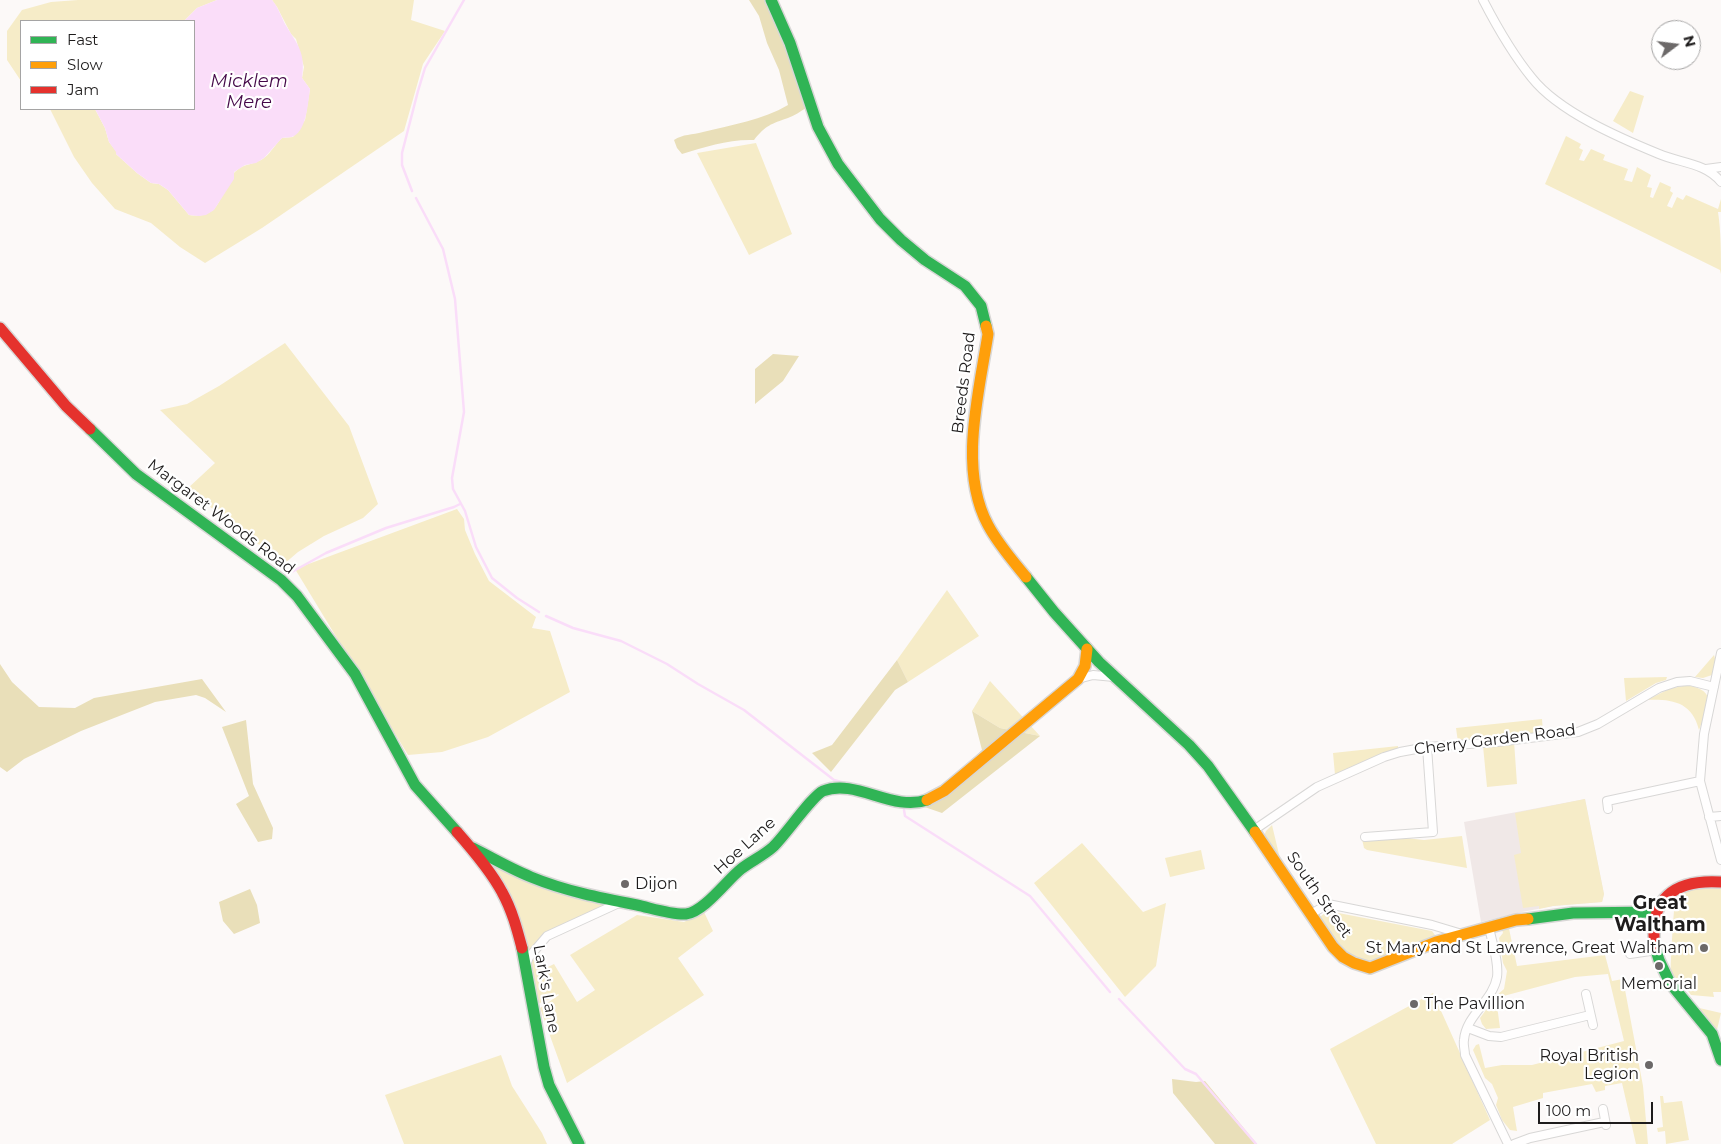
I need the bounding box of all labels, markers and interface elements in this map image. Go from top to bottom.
legend [20,20,195,110]
north arrow [1651,20,1701,70]
text: Fast [67,30,98,49]
text: N [1679,34,1700,49]
text: Slow [67,55,103,74]
water label: Micklem Mere [210,71,288,114]
text: Jam [67,80,99,99]
street label: Breeds Road [948,331,980,435]
street label: Margaret Woods Road [144,455,298,579]
street label: Cherry Garden Road [1413,721,1577,759]
street label: Hoe Lane [710,813,780,879]
street label: South Street [1282,848,1356,942]
place label: Dijon [635,874,678,894]
marker: Dijon [619,878,631,890]
district label: Great Waltham [1614,892,1706,936]
place label: St Mary and St Lawrence, Great Waltham [1366,938,1694,958]
marker: St Mary and St Lawrence, Great Waltham [1698,942,1710,954]
street label: Lark's Lane [529,943,563,1035]
marker: Memorial [1653,960,1665,972]
place label: Memorial [1621,974,1697,994]
place label: The Pavillion [1424,994,1525,1014]
marker: The Pavillion [1408,998,1420,1010]
place label: Royal British Legion [1539,1046,1639,1084]
marker: Royal British Legion [1643,1059,1655,1071]
scale bar [1541,1092,1656,1124]
text: 100 m [1546,1101,1591,1120]

